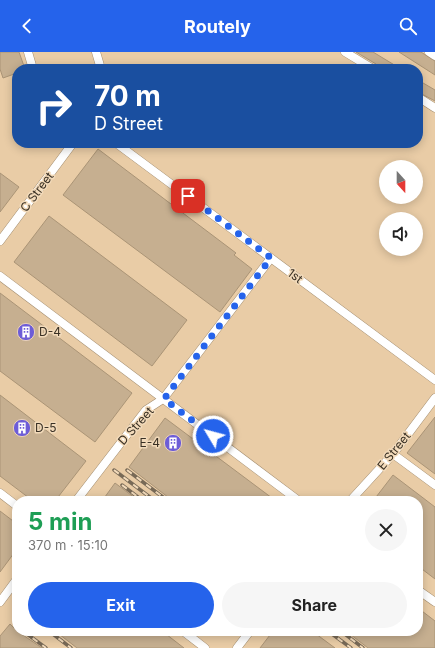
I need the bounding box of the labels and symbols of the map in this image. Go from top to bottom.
north arrow [379,160,423,204]
street label: C Street [17,169,56,215]
pin [171,179,205,213]
street label: 1st [285,265,306,286]
building icon: D-4 [16,322,36,342]
place label: D-4 [39,324,61,339]
street label: D Street [115,404,157,448]
position arrow [192,415,234,457]
building icon: D-5 [12,418,32,438]
place label: D-5 [35,420,56,435]
street label: E Street [374,429,413,473]
building icon: E-4 [163,433,183,453]
place label: E-4 [140,435,160,450]

